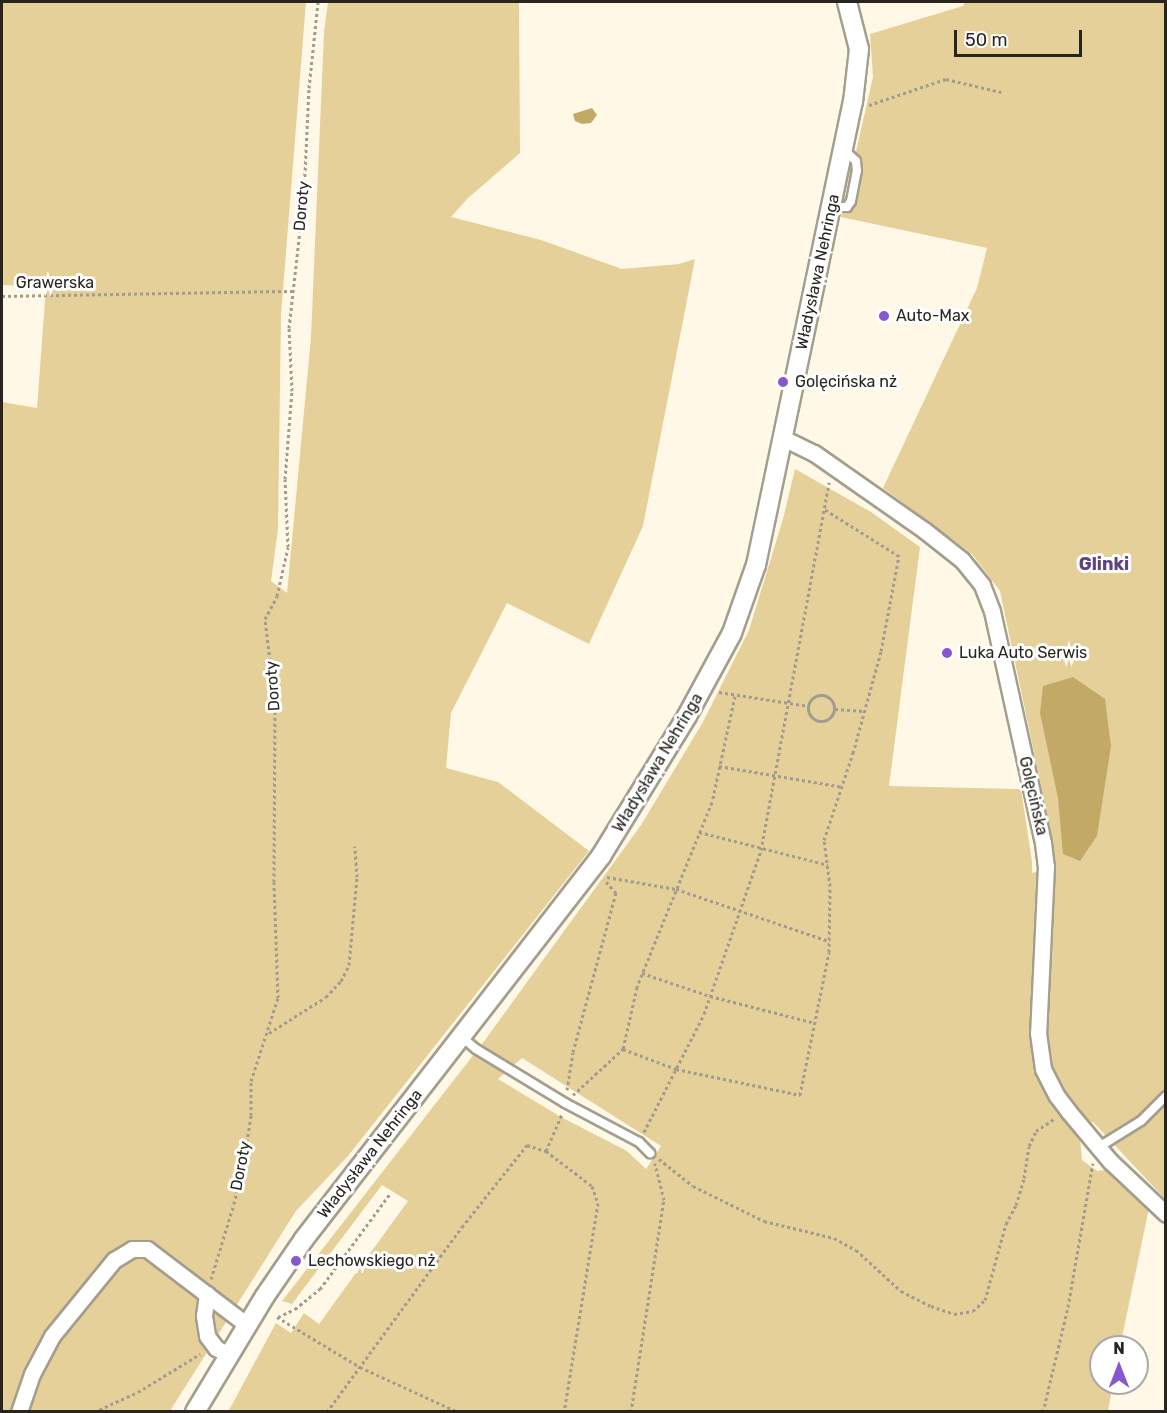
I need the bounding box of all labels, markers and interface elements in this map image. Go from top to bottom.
scale bar [957,18,1084,56]
text: 50 m [965,29,1008,51]
street label: Doroty [290,180,314,232]
street label: Władysława Nehringa [792,192,844,352]
street label: Grawerska [16,273,94,293]
place label: Auto-Max [896,306,969,326]
marker: Auto-Max [877,309,891,323]
place label: Golęcińska nż [795,372,897,392]
marker: Golęcińska nż [776,375,790,389]
district label: Glinki [1079,553,1129,575]
place label: Luka Auto Serwis [959,643,1088,663]
marker: Luka Auto Serwis [940,646,954,660]
street label: Doroty [262,660,284,712]
street label: Władysława Nehringa [609,690,707,836]
street label: Golęcińska [1015,755,1051,837]
street label: Władysława Nehringa [314,1086,426,1222]
street label: Doroty [227,1139,255,1193]
place label: Lechowskiego nż [308,1251,436,1271]
marker: Lechowskiego nż [289,1254,303,1268]
north arrow [1089,1335,1149,1395]
text: N [1113,1339,1125,1358]

